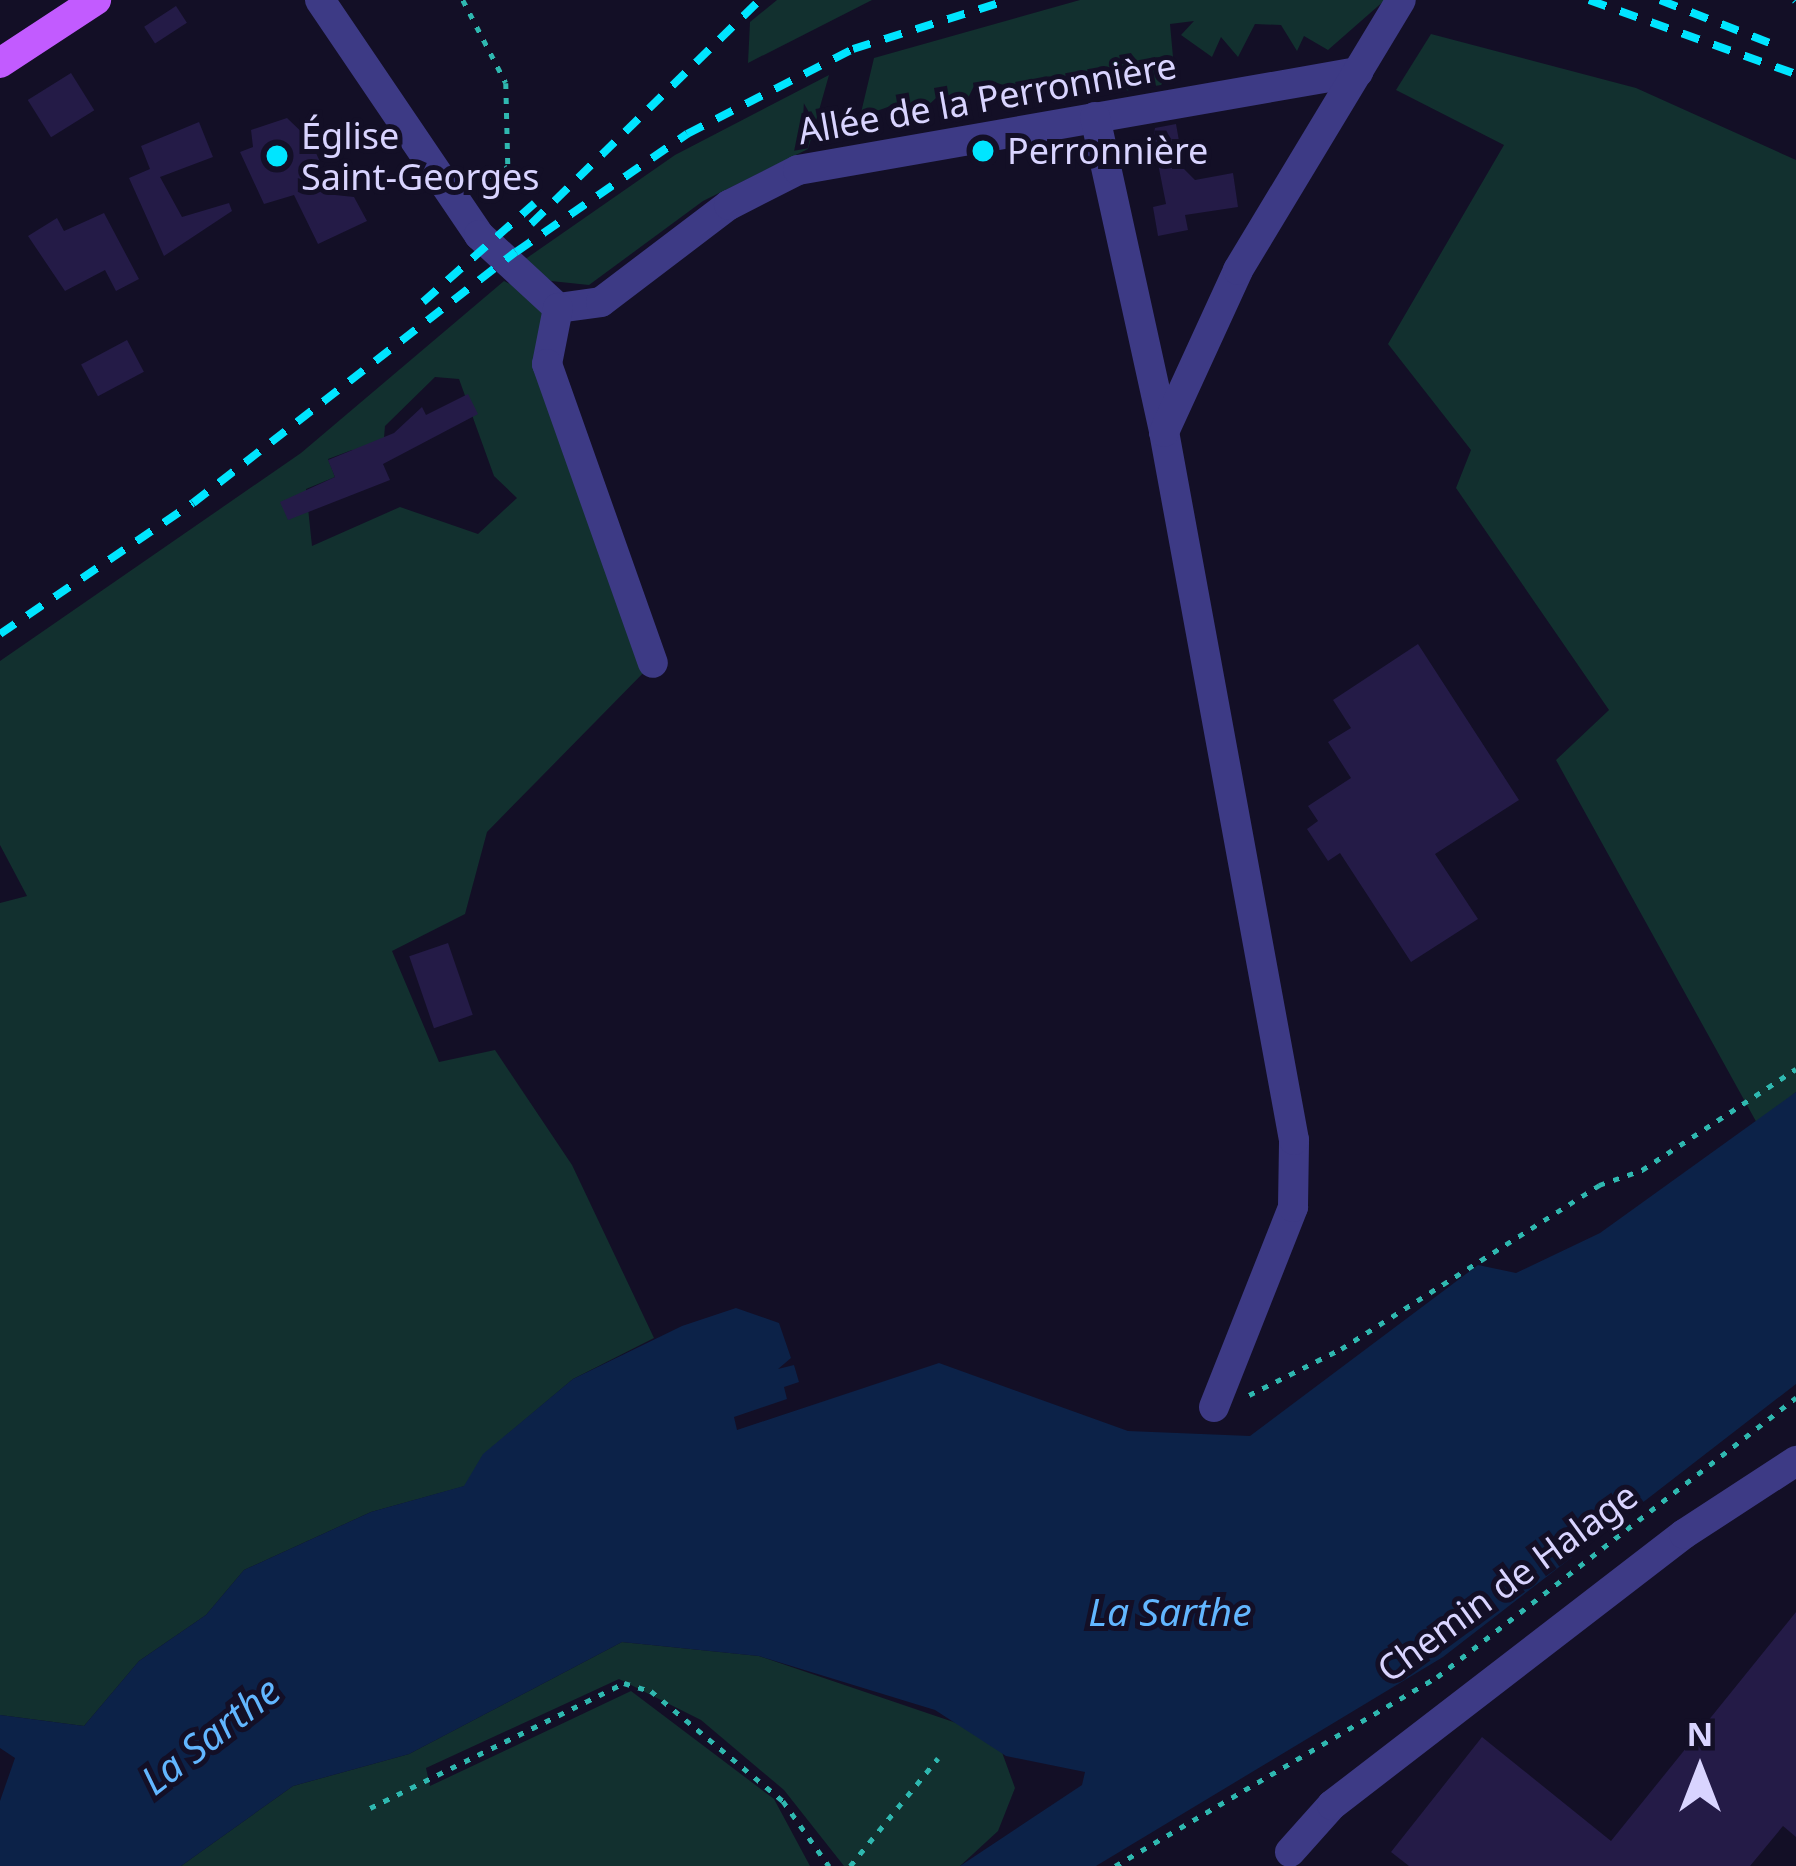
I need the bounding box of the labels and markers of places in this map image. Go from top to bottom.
place label: Église Saint-Georges [301,113,540,198]
place label: Perronnière [1007,129,1208,173]
marker: Perronnière [970,138,996,164]
marker: Église Saint-Georges [264,143,290,169]

